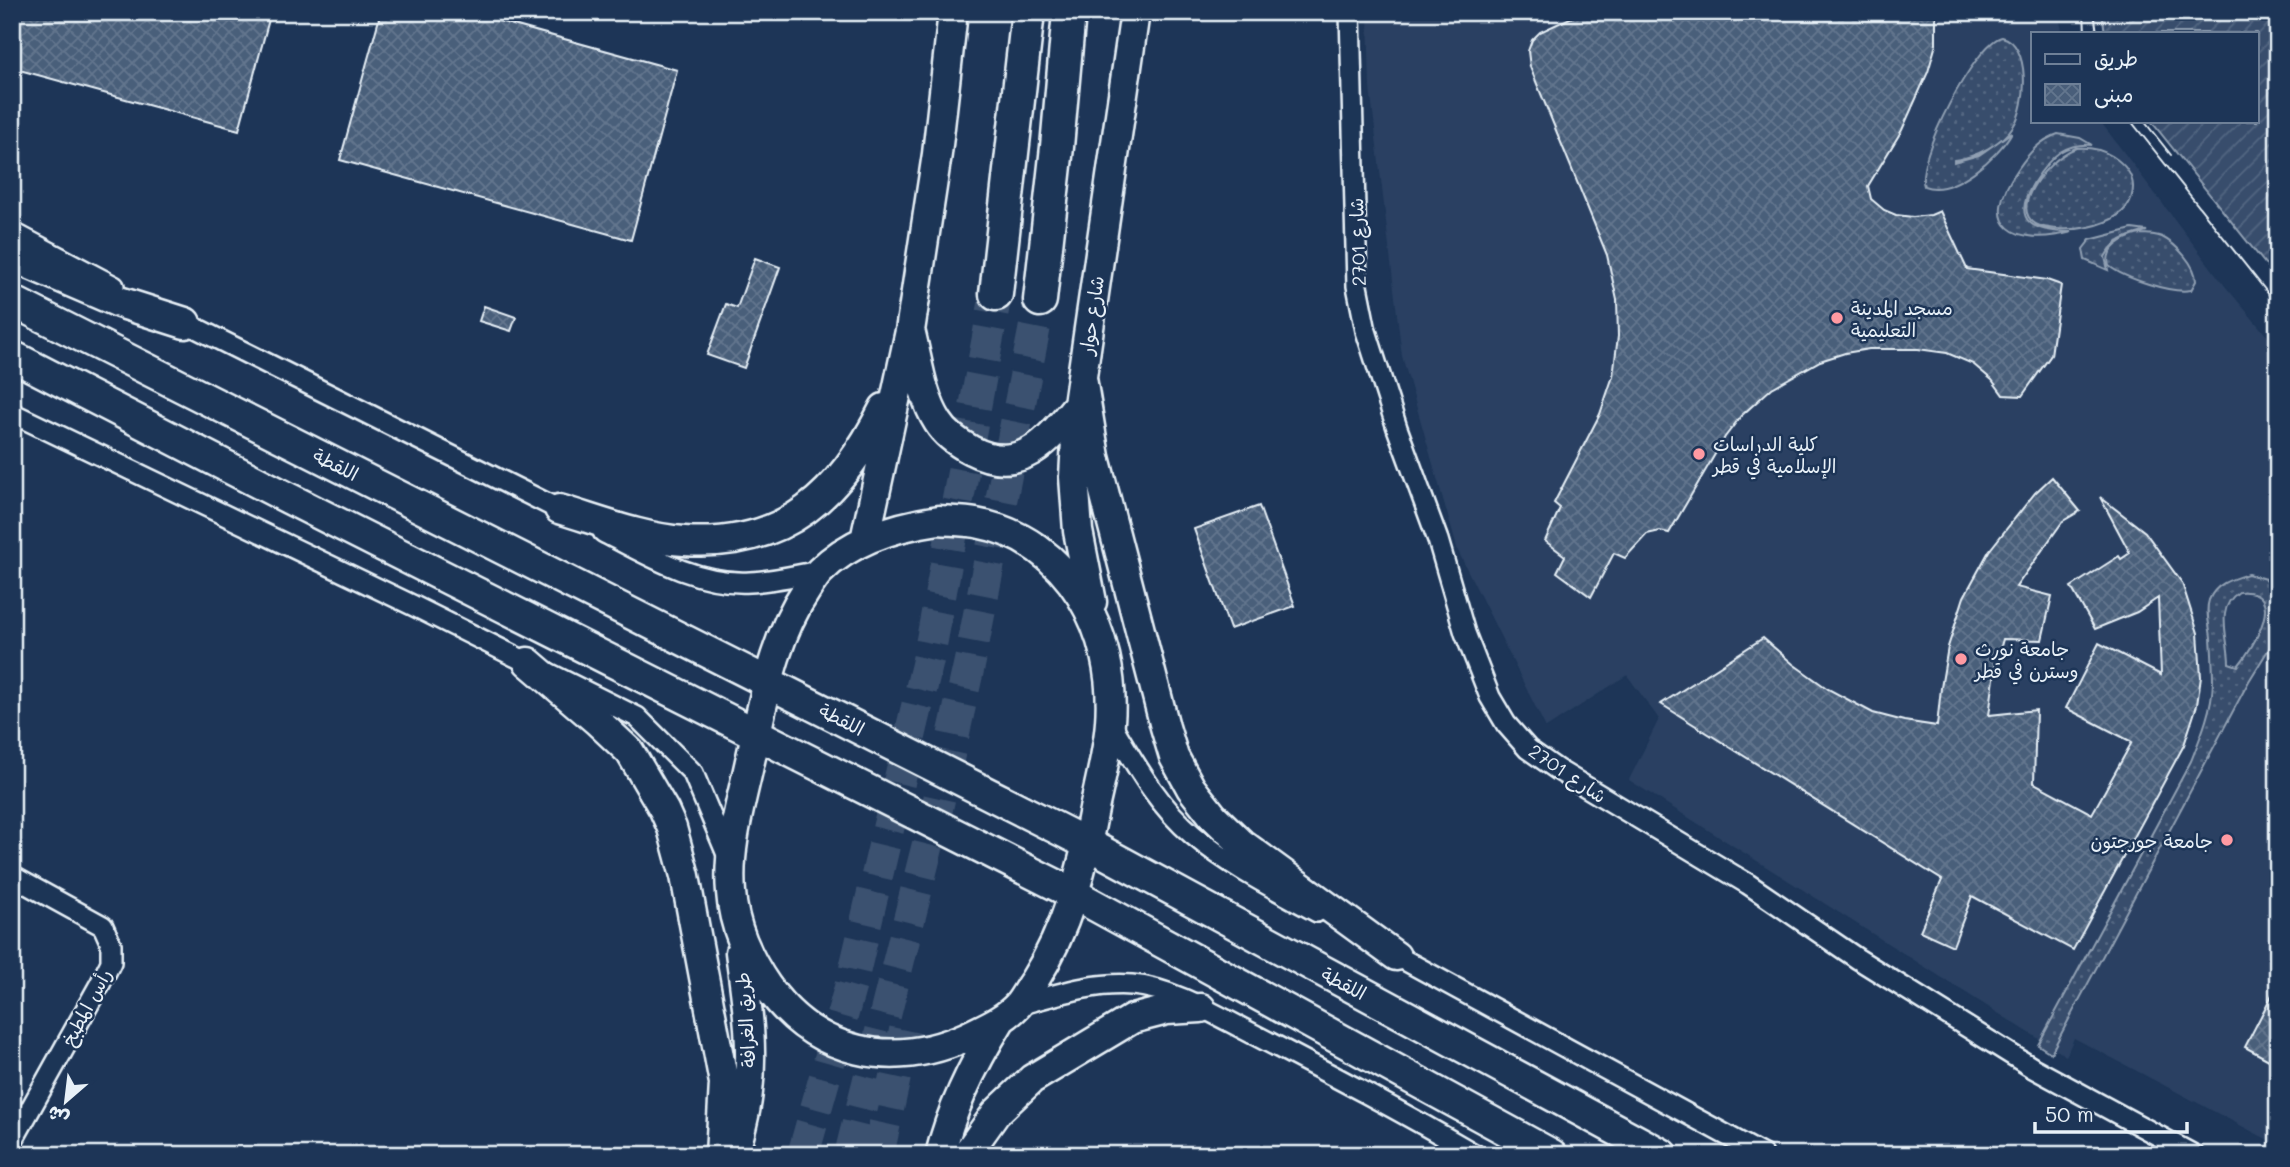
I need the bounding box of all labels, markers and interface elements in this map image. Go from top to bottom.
legend [2031,32,2258,122]
text: طريق [2094,44,2138,71]
text: مبنى [2094,80,2133,109]
street label: شارع 2701 [1343,197,1373,287]
street label: شارع حوار [1073,274,1111,358]
place label: مسجد المدينة التعليمية [1851,295,1953,342]
marker: مسجد المدينة التعليمية [1829,310,1845,326]
place label: كلية الدراسات الإسلامية في قطر [1711,431,1837,480]
street label: اللقطة [309,442,363,486]
marker: كلية الدراسات الإسلامية في قطر [1691,446,1707,462]
place label: جامعة نورث وسترن في قطر [1973,636,2079,685]
marker: جامعة نورث وسترن في قطر [1953,651,1969,667]
street label: اللقطة [815,697,869,741]
street label: شارع 2701 [1523,738,1612,810]
place label: جامعة جورجتون [2090,828,2213,854]
marker: جامعة جورجتون [2219,832,2235,848]
street label: اللقطة [1317,961,1371,1005]
street label: رأس المطبخ [55,964,118,1051]
street label: طريق الغرافة [729,971,761,1069]
north arrow [32,1066,102,1136]
scale bar [2035,1090,2187,1134]
text: ش [43,1100,73,1132]
text: 50 m [2045,1100,2094,1127]

